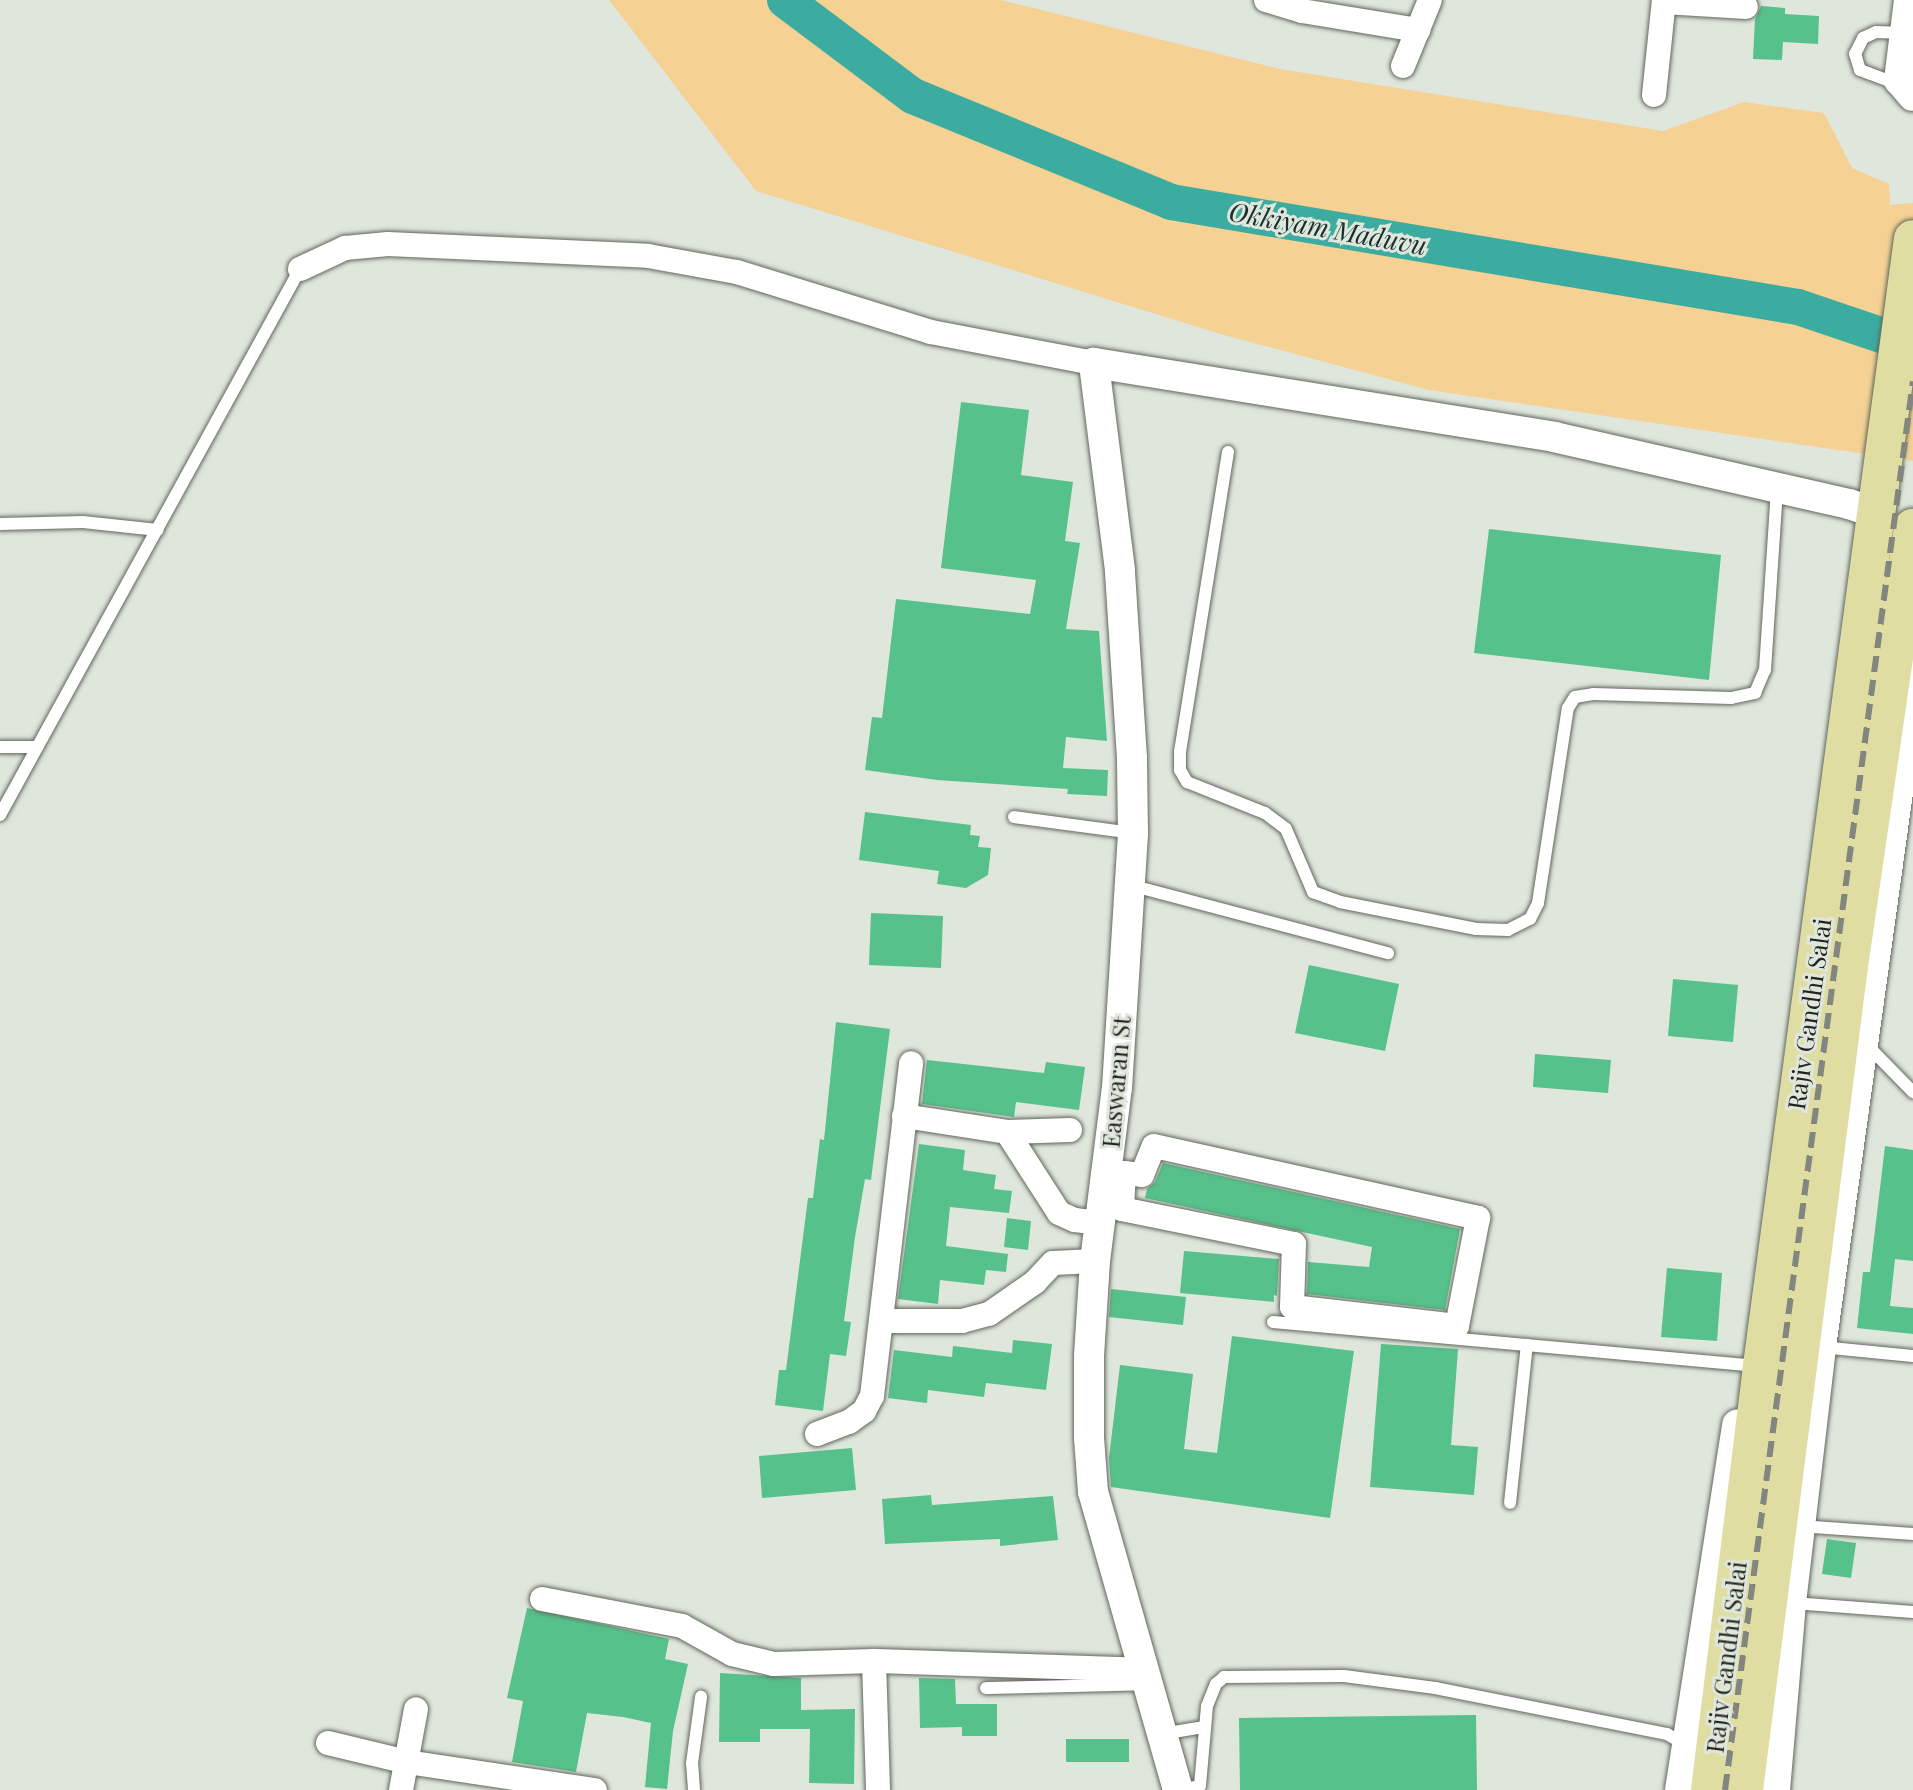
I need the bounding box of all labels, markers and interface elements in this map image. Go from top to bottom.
water label: Okkiyam Maduvu [1227,195,1429,261]
street label: Rajiv Gandhi Salai [1781,916,1837,1112]
street label: Easwaran St [1096,1015,1136,1149]
street label: Rajiv Gandhi Salai [1700,1559,1752,1755]

